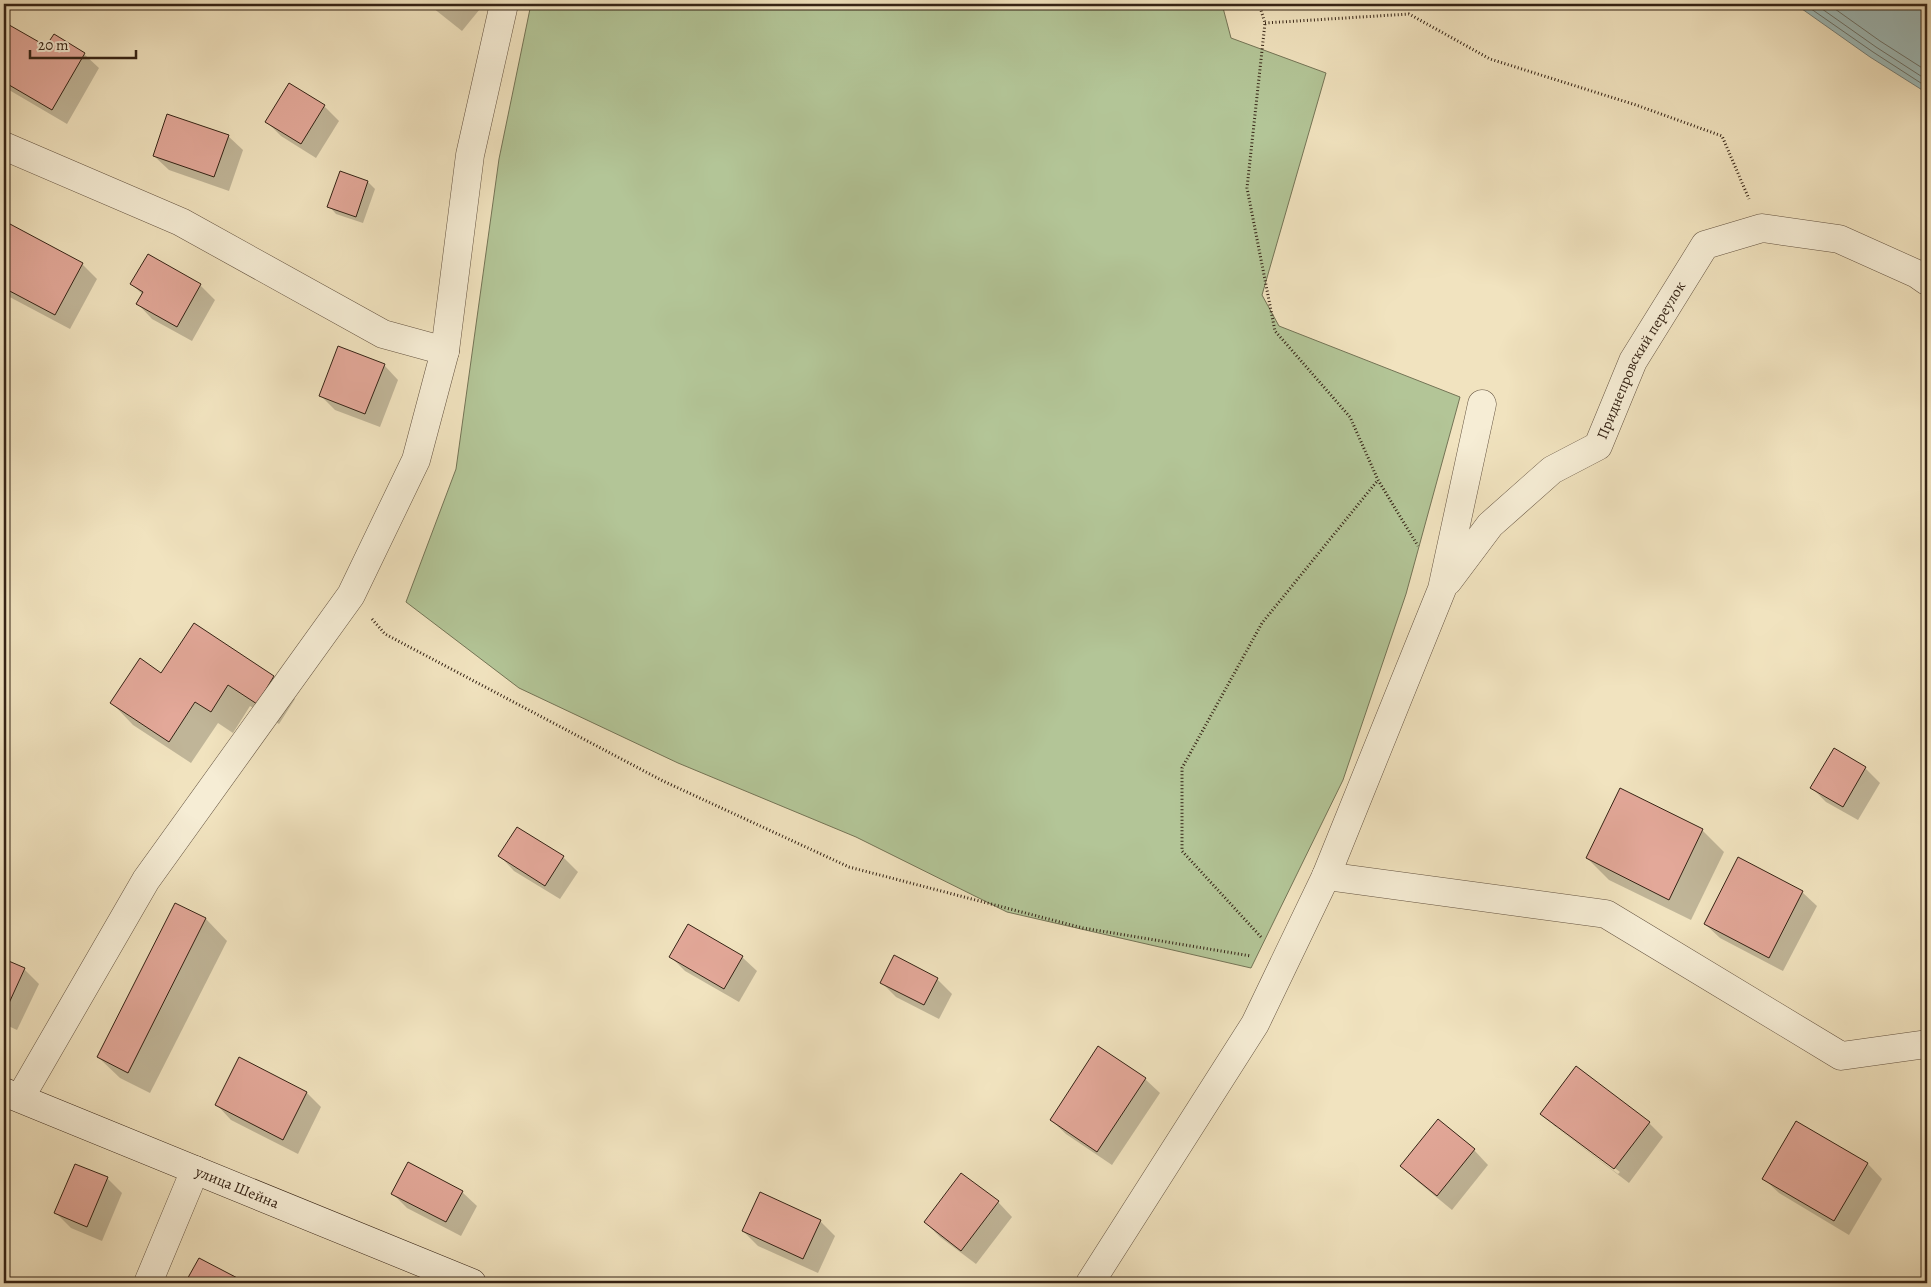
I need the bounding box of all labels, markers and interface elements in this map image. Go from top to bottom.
scale bar [30,28,136,60]
text: 20 m [38,35,69,55]
street label: Приднепровский переулок [1592,277,1690,442]
street label: улица Шейна [192,1161,282,1213]

